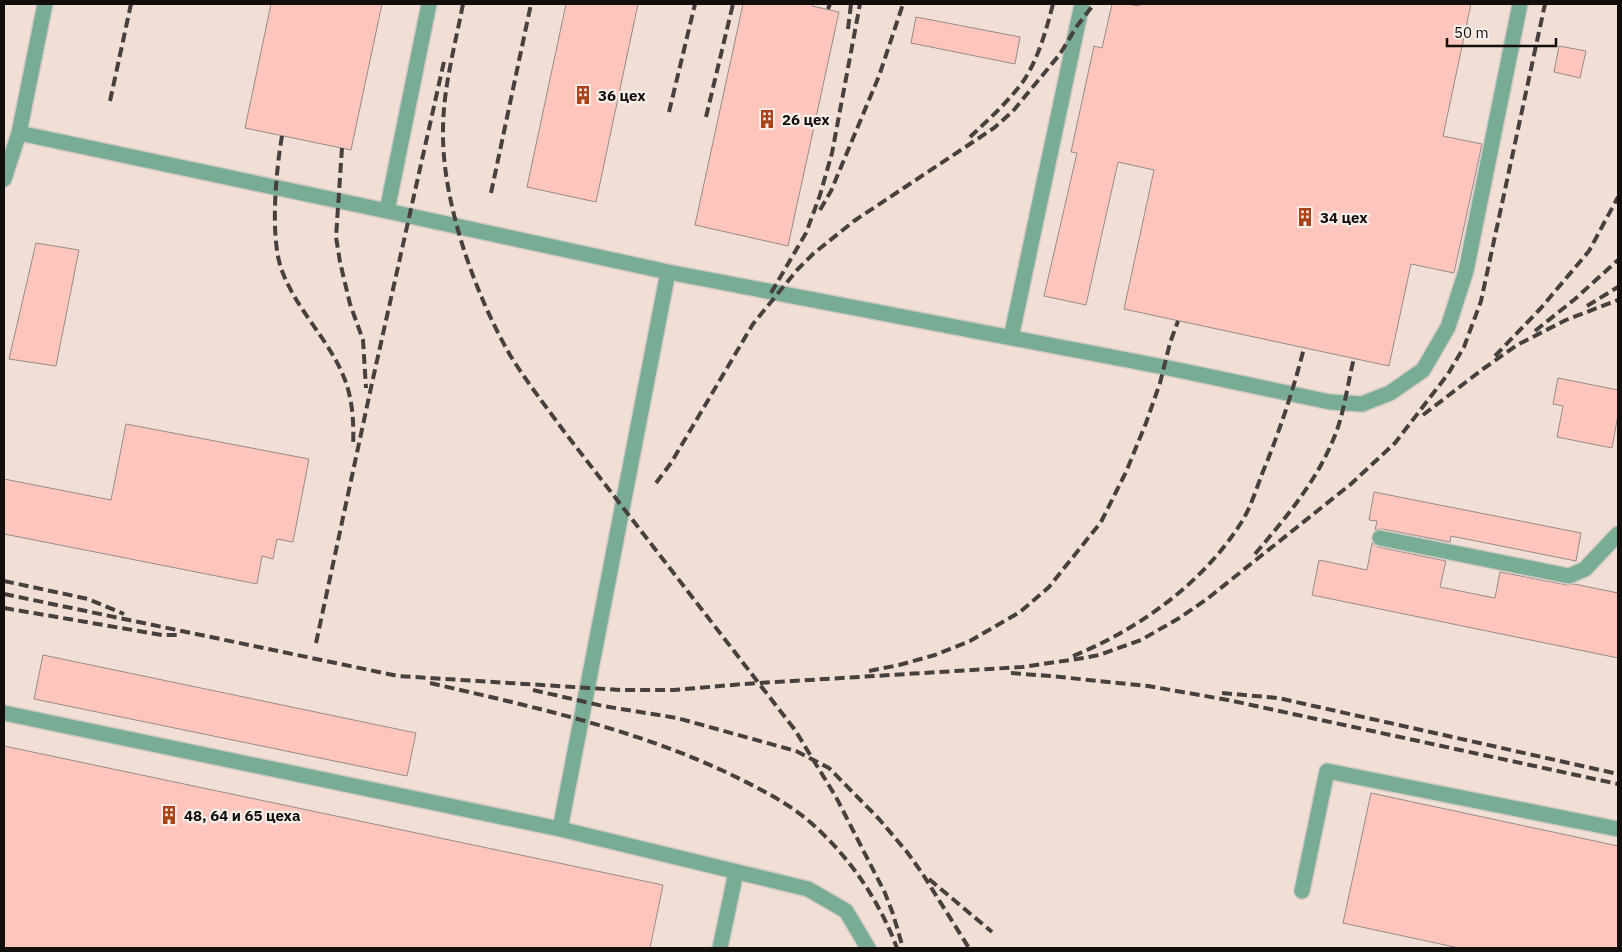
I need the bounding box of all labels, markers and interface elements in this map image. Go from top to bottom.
scale bar [1447,15,1556,47]
text: 50 m [1454,23,1489,42]
building icon: 36 цех [572,84,594,106]
place label: 36 цех [598,86,646,105]
building icon: 26 цех [756,108,778,130]
place label: 26 цех [782,110,830,129]
building icon: 34 цех [1294,206,1316,228]
place label: 34 цех [1320,208,1368,227]
building icon: 48, 64 и 65 цеха [158,804,180,826]
place label: 48, 64 и 65 цеха [184,806,301,825]

